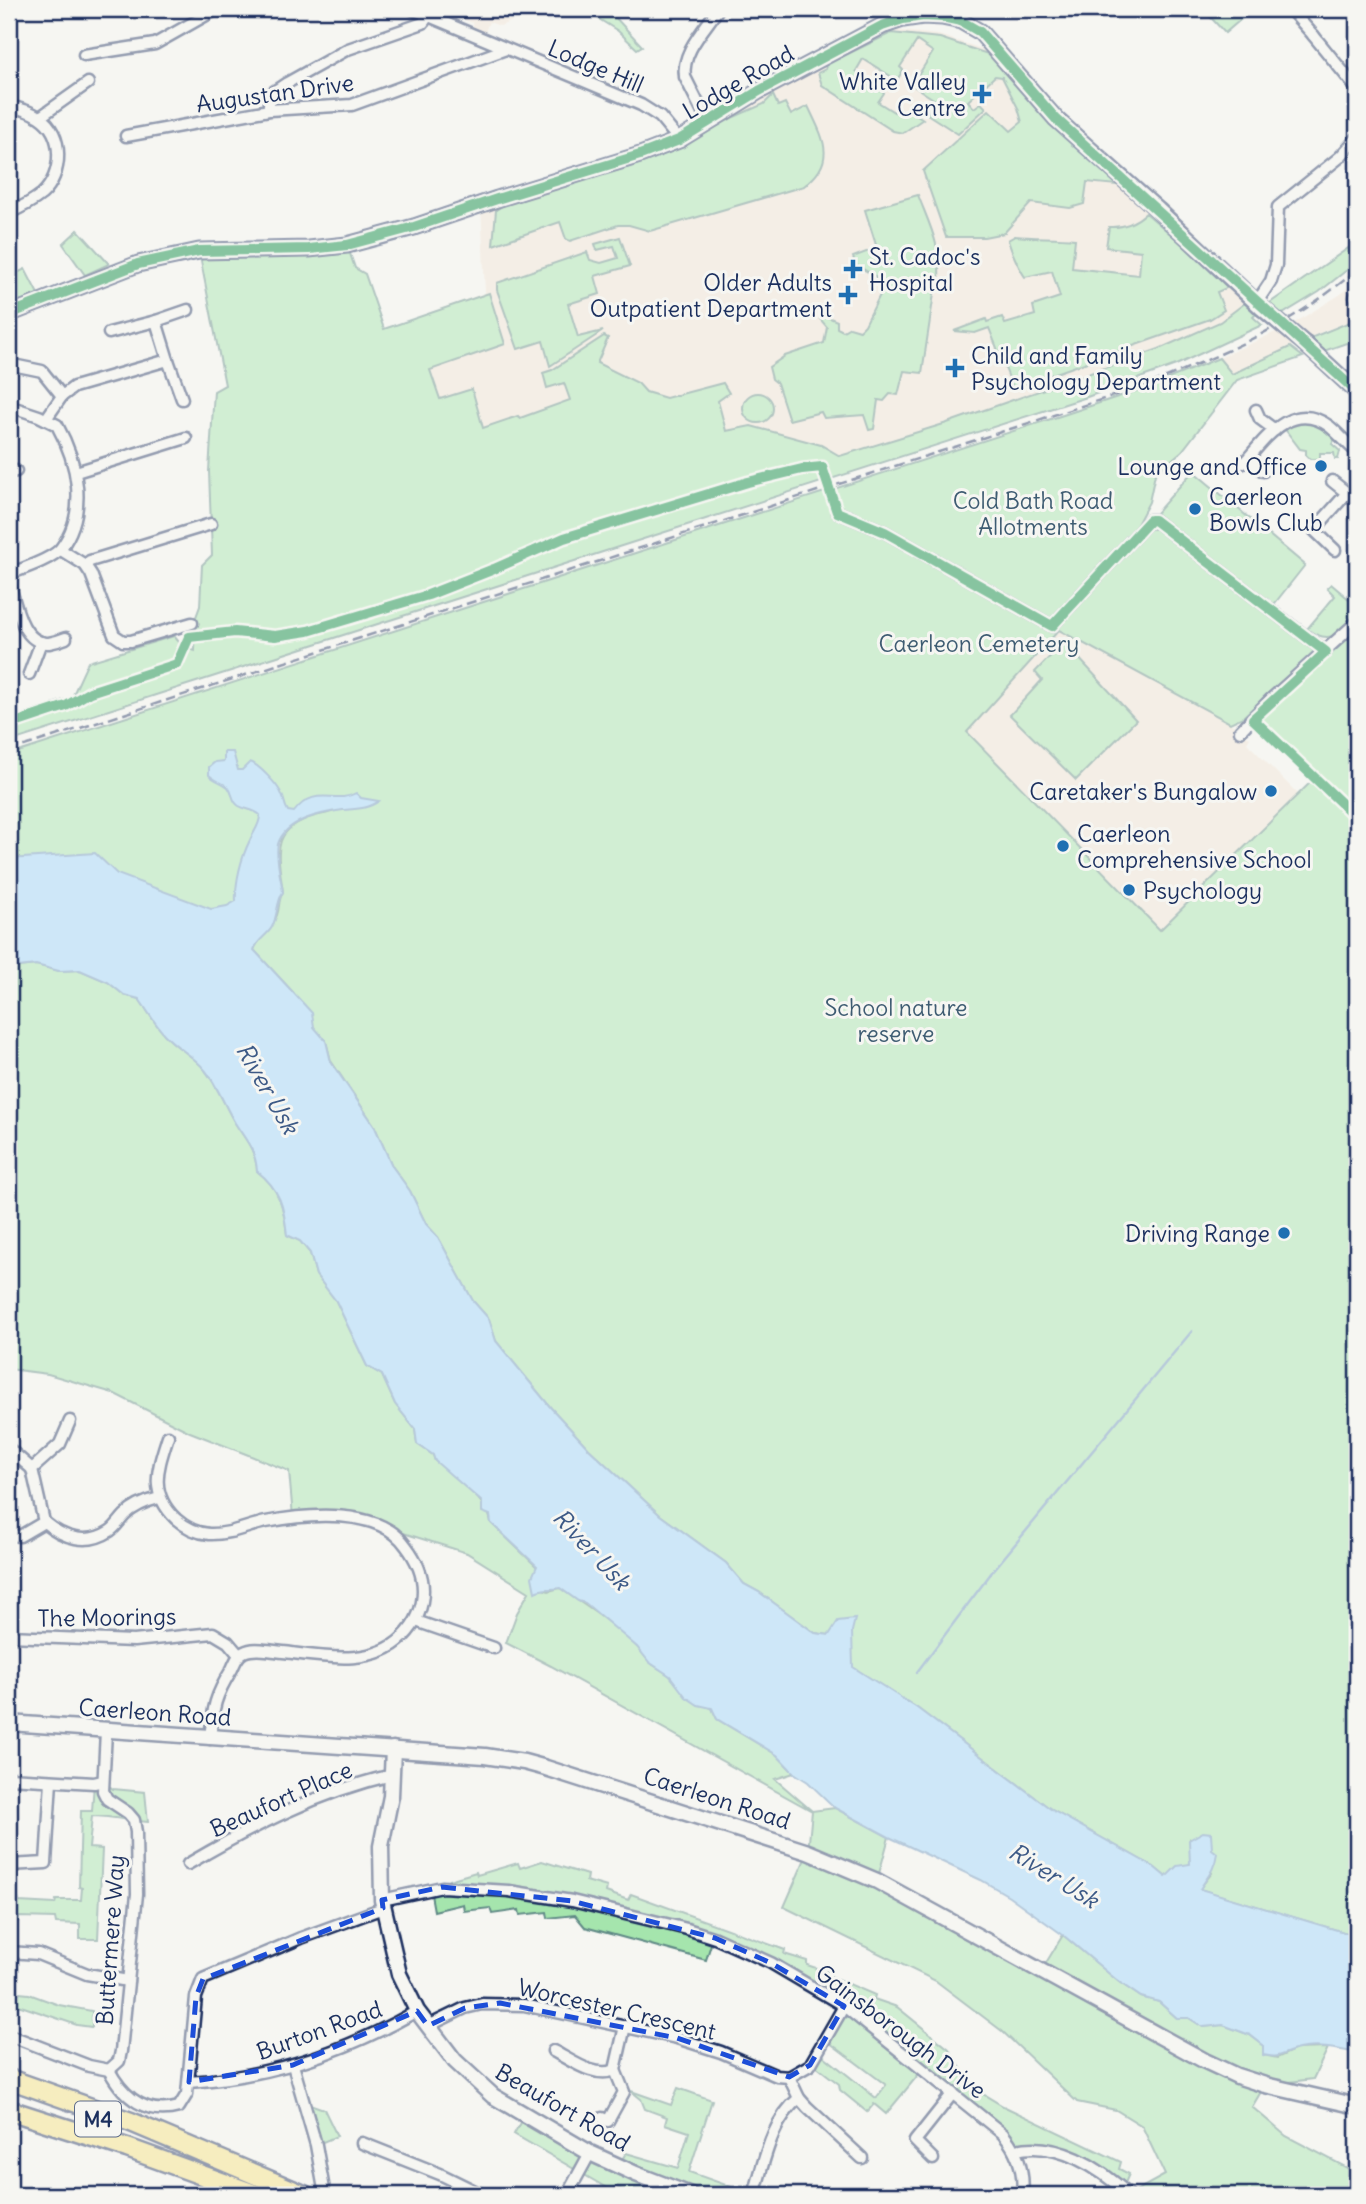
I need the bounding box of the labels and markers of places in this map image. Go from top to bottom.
place label: White Valley Centre [839,67,966,122]
marker: White Valley Centre [972,84,992,104]
place label: St. Cadoc's Hospital [869,242,980,297]
marker: St. Cadoc's Hospital [843,259,863,279]
place label: Older Adults Outpatient Department [590,268,832,323]
marker: Older Adults Outpatient Department [838,285,858,305]
place label: Child and Family Psychology Department [971,341,1221,396]
marker: Child and Family Psychology Department [945,358,965,378]
place label: Lounge and Office [1117,452,1307,481]
marker: Lounge and Office [1313,458,1329,474]
place label: Caerleon Bowls Club [1209,482,1323,537]
marker: Caerleon Bowls Club [1187,501,1203,517]
place label: Caretaker's Bungalow [1029,777,1257,806]
marker: Caretaker's Bungalow [1263,783,1279,799]
place label: Caerleon Comprehensive School [1077,819,1312,874]
marker: Caerleon Comprehensive School [1055,838,1071,854]
place label: Psychology [1143,876,1262,905]
marker: Psychology [1121,882,1137,898]
place label: Driving Range [1125,1219,1270,1248]
marker: Driving Range [1276,1225,1292,1241]

